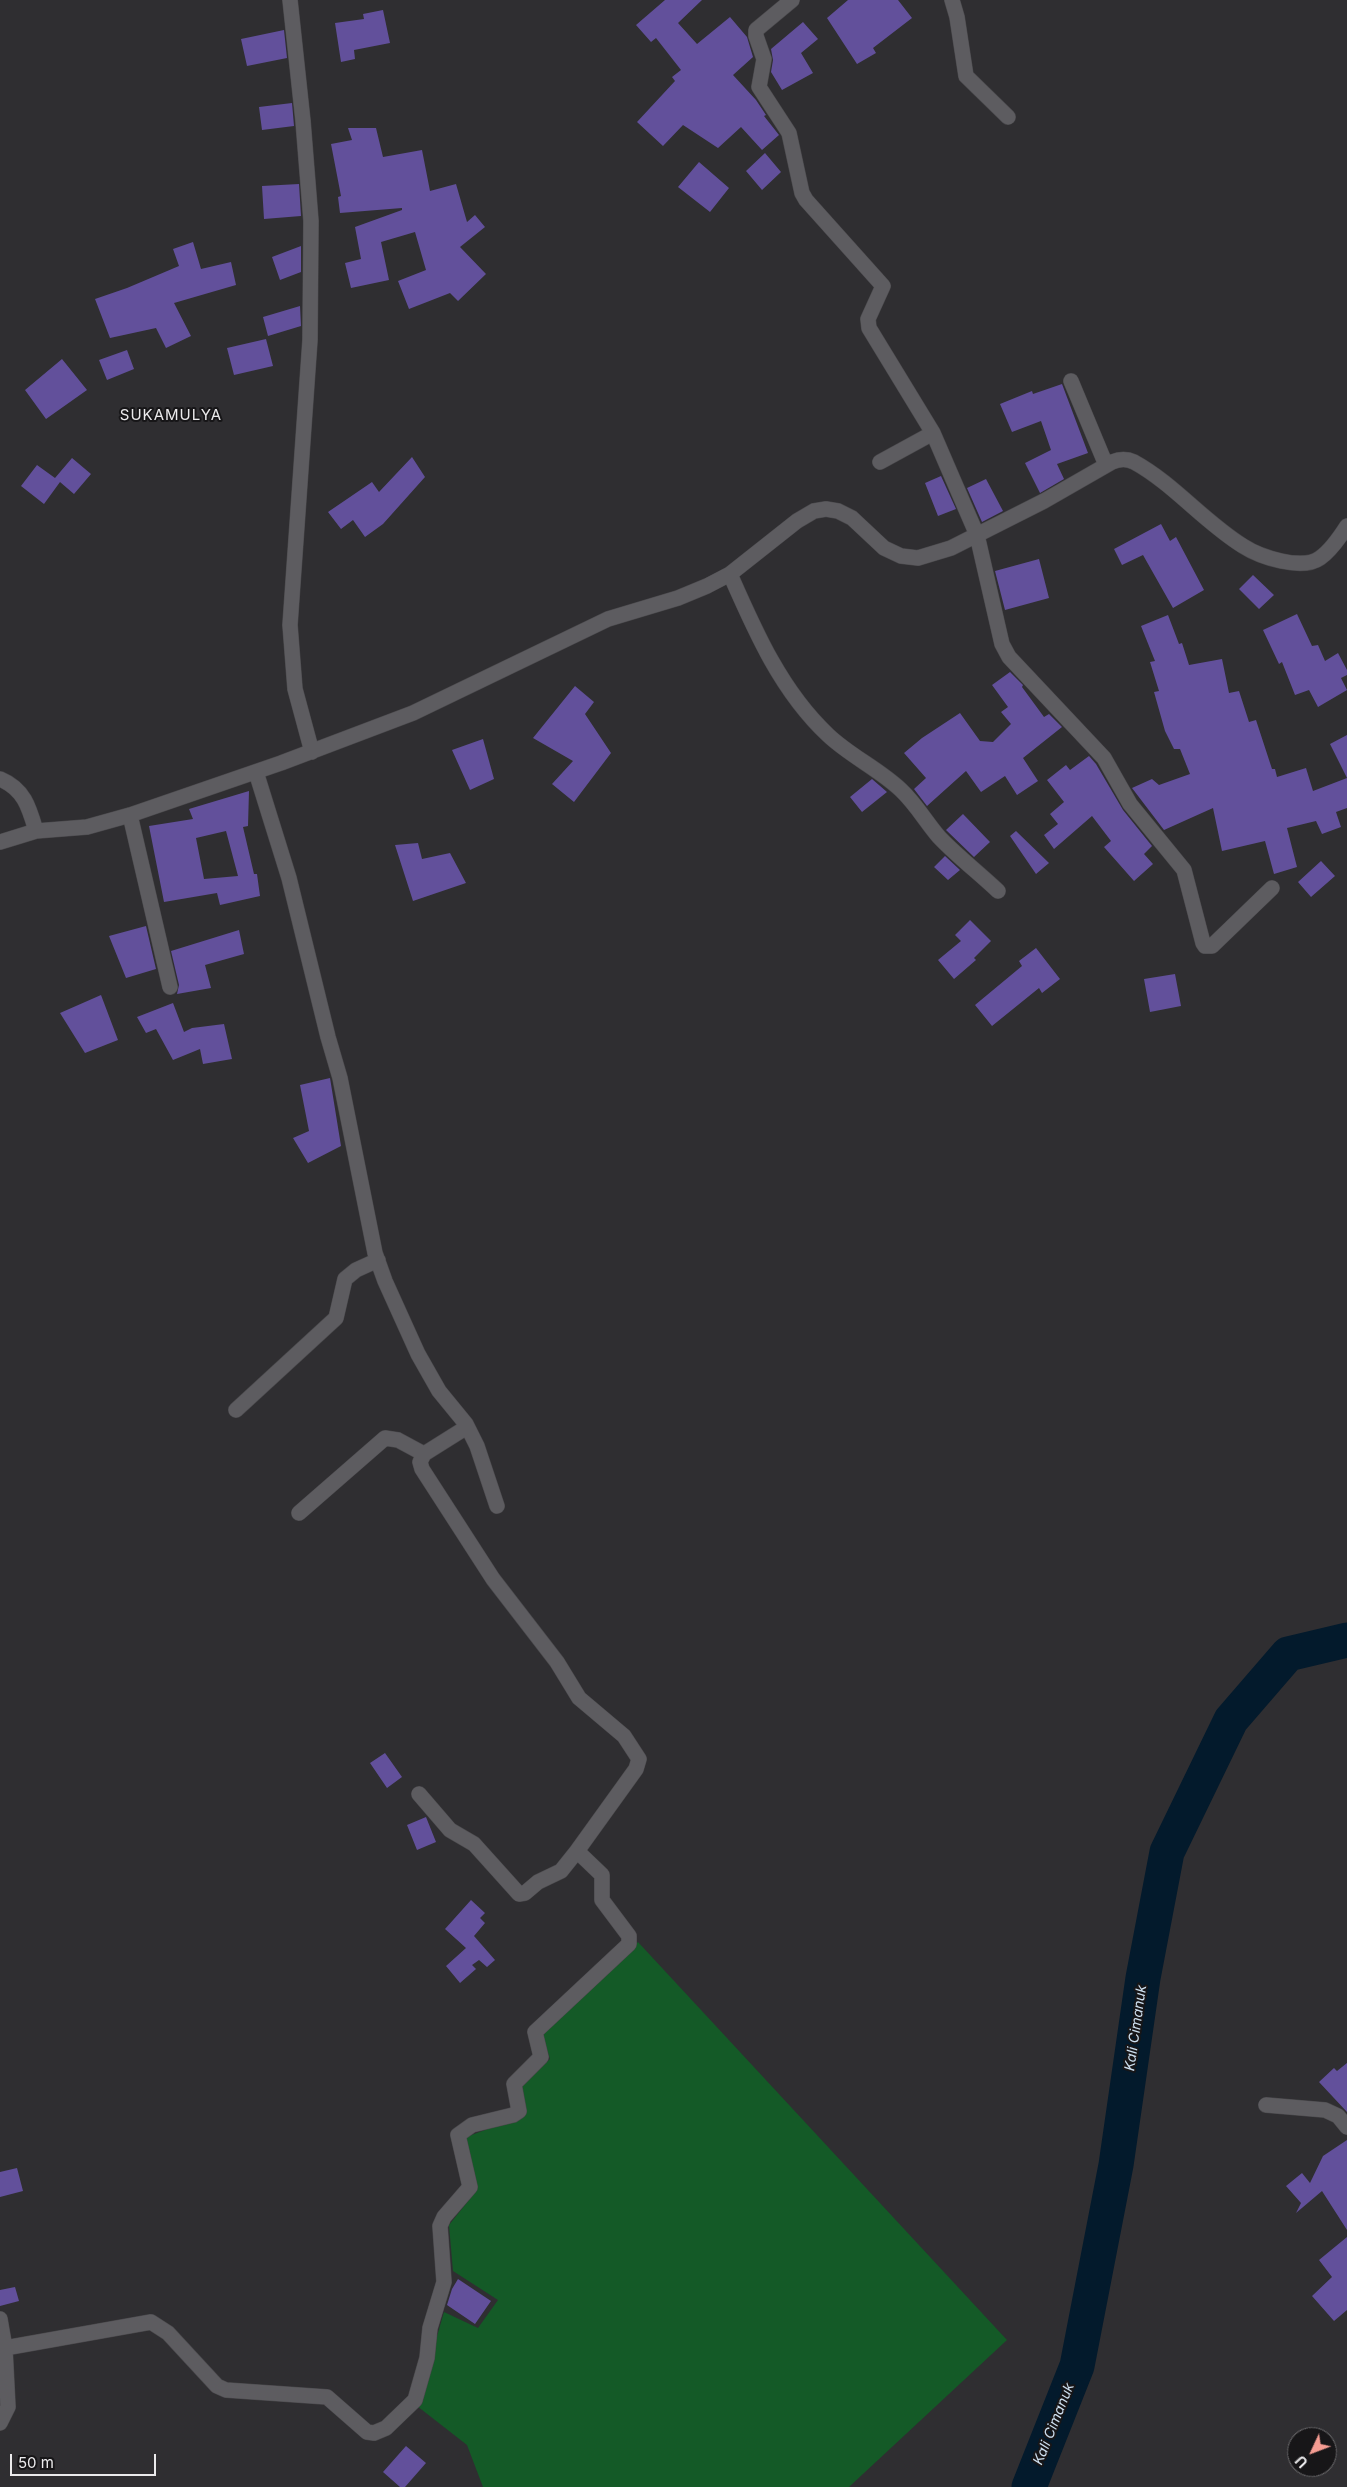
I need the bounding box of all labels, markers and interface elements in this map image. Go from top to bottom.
district label: SUKAMULYA [119,406,223,424]
water label: Kali Cimanuk [1122,1984,1150,2072]
water label: Kali Cimanuk [1030,2381,1078,2467]
north arrow [1287,2427,1337,2477]
scale bar [12,2444,159,2476]
text: U [1292,2452,1311,2471]
text: 50 m [18,2453,54,2472]

